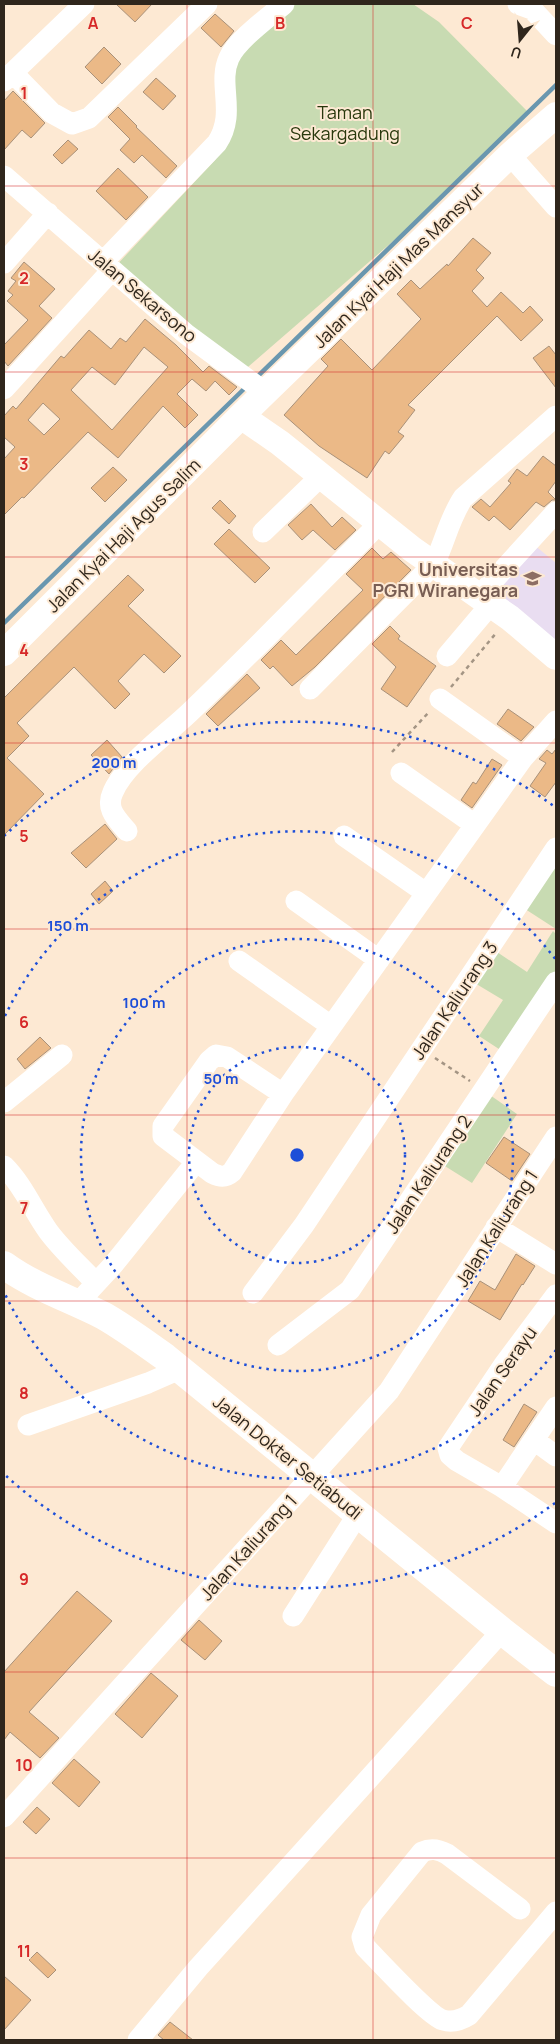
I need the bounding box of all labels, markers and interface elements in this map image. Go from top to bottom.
text: A [88,12,99,34]
text: B [275,12,285,34]
text: C [461,12,473,34]
north arrow [495,15,545,65]
text: U [508,42,524,63]
text: 1 [20,82,28,104]
park label: Taman Sekargadung [290,100,400,145]
street label: Jalan Kyai Haji Mas Mansyur [308,177,489,353]
street label: Jalan Sekarsono [84,242,202,348]
text: 2 [19,267,29,289]
text: 3 [19,453,29,475]
street label: Jalan Kyai Haji Agus Salim [41,453,205,617]
place label: Universitas PGRI Wiranegara [373,557,518,602]
school or university icon: Universitas PGRI Wiranegara [522,569,542,589]
text: 4 [19,639,29,661]
text: 200 m [91,752,137,773]
text: 5 [19,825,29,847]
text: 150 m [47,915,89,936]
street label: Jalan Kaliurang 3 [406,936,502,1064]
text: 100 m [123,992,165,1013]
text: 6 [19,1011,29,1033]
text: 50 m [203,1068,239,1089]
street label: Jalan Kaliurang 2 [379,1110,477,1238]
centre of rings [288,1146,306,1164]
street label: Jalan Kaliurang 1 [449,1165,543,1291]
text: 7 [20,1197,28,1219]
street label: Jalan Serayu [462,1321,542,1421]
text: 8 [19,1382,29,1404]
street label: Jalan Dokter Setiabudi [208,1389,368,1525]
street label: Jalan Kaliurang 1 [194,1489,302,1605]
text: 9 [19,1568,29,1590]
text: 10 [15,1754,33,1776]
text: 11 [17,1940,31,1962]

